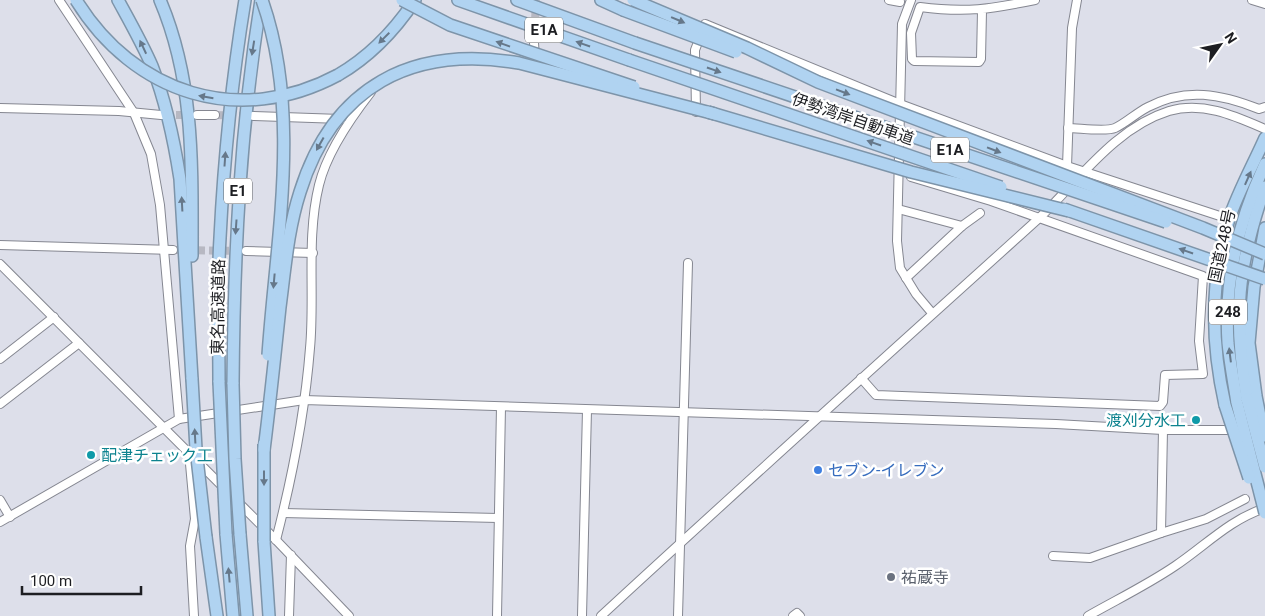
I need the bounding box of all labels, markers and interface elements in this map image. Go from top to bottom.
one-way arrow [671,16,685,24]
road number: E1A [525,18,563,42]
north arrow [1195,20,1245,70]
text: N [1221,29,1240,46]
one-way arrow [378,31,390,43]
one-way arrow [139,40,147,54]
one-way arrow [249,40,257,56]
one-way arrow [495,40,510,48]
one-way arrow [575,40,590,48]
one-way arrow [707,66,722,74]
street label: 伊勢湾岸自動車道 [789,89,917,149]
one-way arrow [835,89,850,96]
one-way arrow [198,93,214,101]
one-way arrow [316,137,325,150]
road number: E1A [931,138,969,162]
one-way arrow [866,139,881,147]
one-way arrow [987,147,1001,155]
one-way arrow [221,151,229,167]
one-way arrow [1244,171,1252,185]
road number: E1 [224,178,252,204]
one-way arrow [177,196,185,212]
street label: 国道248号 [1205,207,1239,285]
one-way arrow [232,220,240,236]
one-way arrow [1178,247,1193,255]
street label: 東名高速道路 [208,259,228,355]
one-way arrow [269,273,277,289]
road number: 248 [1209,300,1247,324]
one-way arrow [1226,347,1234,363]
place label: 渡刈分水工 [1106,411,1186,430]
marker: 渡刈分水工 [1190,414,1202,426]
one-way arrow [191,428,199,444]
place label: 配津チェック工 [101,446,213,465]
marker: 配津チェック工 [85,449,97,461]
place label: セブン-イレブン [828,461,944,480]
marker: セブン-イレブン [812,464,824,476]
one-way arrow [260,471,268,487]
scale bar [22,564,141,596]
one-way arrow [225,567,233,583]
place label: 祐蔵寺 [901,568,949,587]
marker: 祐蔵寺 [885,571,897,583]
text: 100 m [30,572,72,590]

